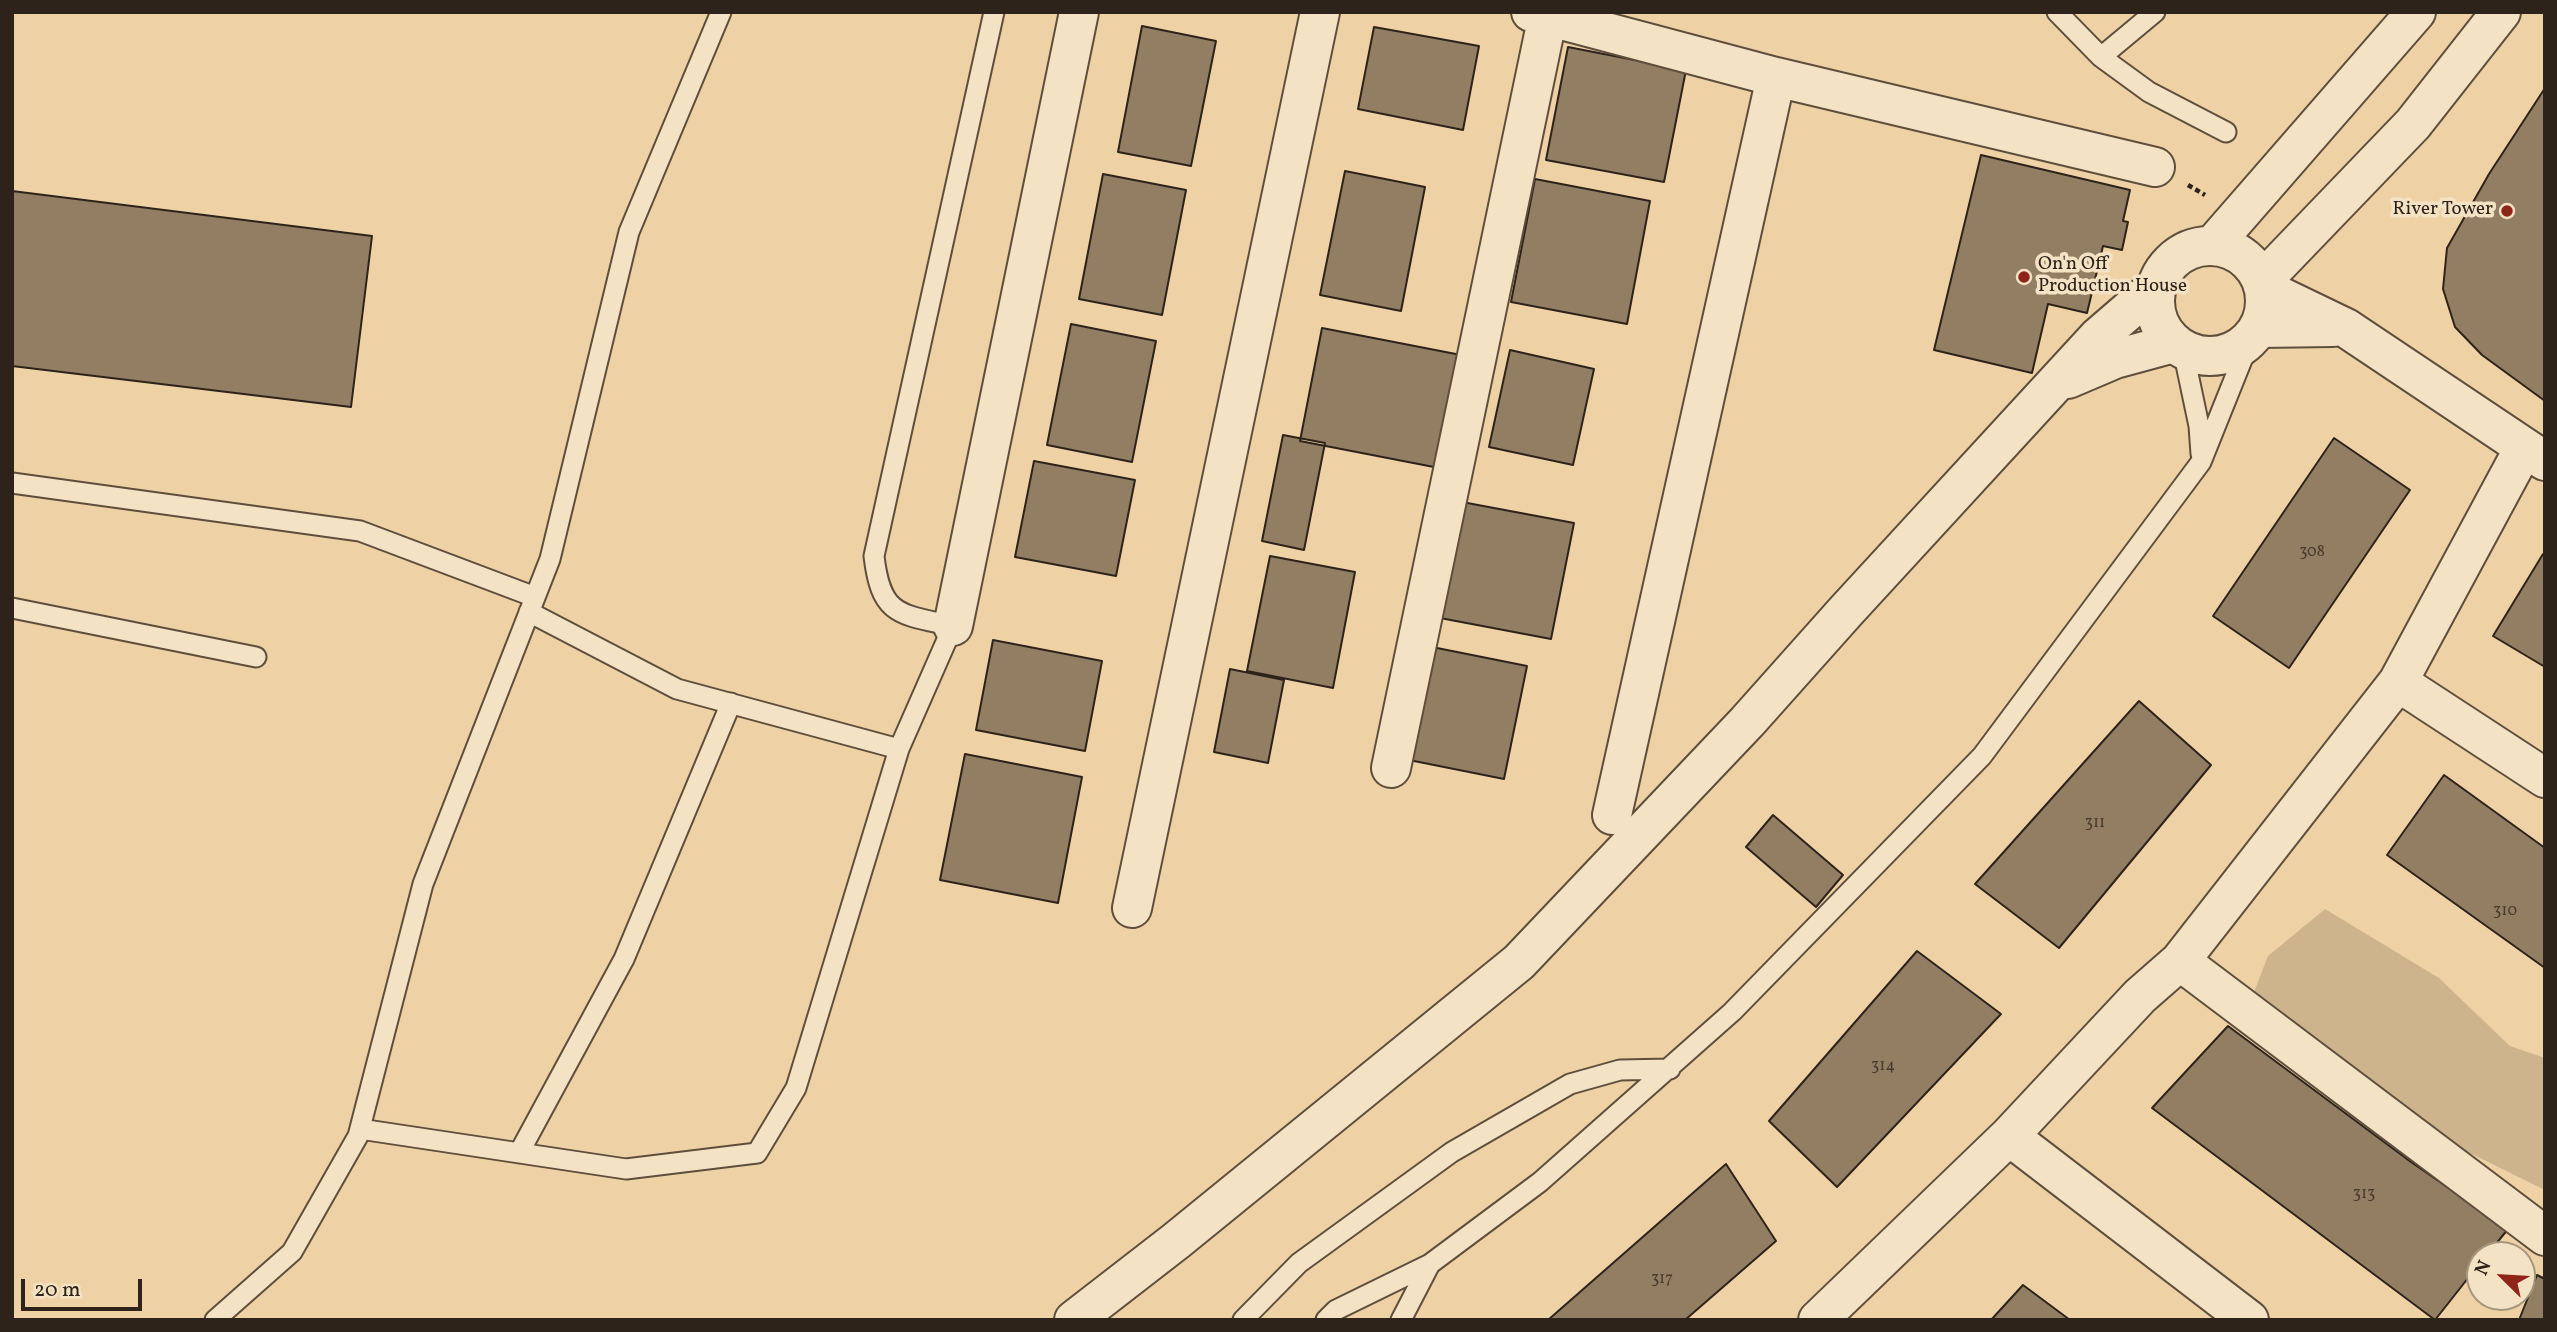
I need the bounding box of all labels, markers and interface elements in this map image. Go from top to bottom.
place label: River Tower [2392,200,2493,222]
marker: River Tower [2499,203,2515,219]
place label: On'n Off Production House [2038,255,2187,299]
marker: On'n Off Production House [2016,269,2032,285]
house number: 308 [2299,543,2325,563]
house number: 311 [2085,814,2105,834]
house number: 310 [2493,902,2517,922]
house number: 314 [1871,1057,1895,1077]
house number: 313 [2353,1185,2375,1205]
north arrow [2466,1241,2536,1311]
text: N [2469,1257,2498,1280]
scale bar [24,1266,145,1310]
house number: 317 [1651,1270,1673,1290]
text: 20 m [34,1276,80,1305]

